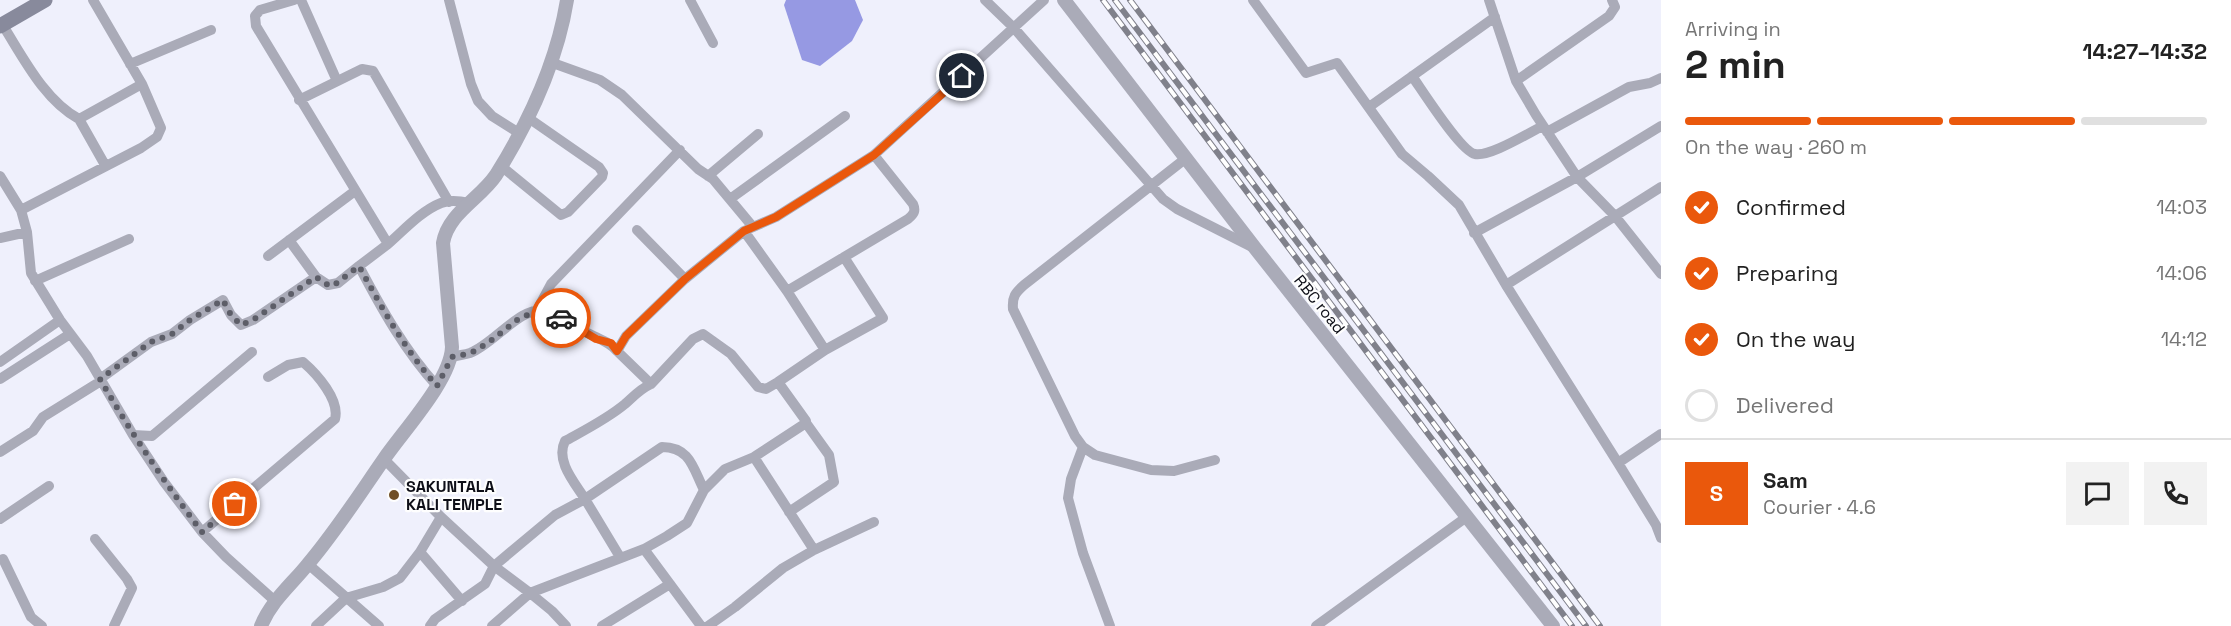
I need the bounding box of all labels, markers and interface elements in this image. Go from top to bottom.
text: Arriving in [1685,16,1781,42]
text: 14:27–14:32 [2083,37,2207,65]
text: 2 min [1685,40,1786,89]
pin [936,50,987,101]
icon: home [945,59,978,92]
text: On the way · 260 m [1685,134,1867,160]
icon: check [1685,191,1718,224]
text: Confirmed [1736,193,1846,221]
text: 14:03 [2156,194,2207,220]
icon: check [1685,257,1718,290]
text: Preparing [1736,259,1838,287]
text: 14:06 [2156,260,2207,286]
street label: RBC road [1289,271,1350,338]
courier [531,288,591,348]
icon: car [545,302,578,335]
icon: check [1685,323,1718,356]
text: On the way [1736,325,1855,353]
text: 14:12 [2161,326,2207,352]
text: Delivered [1736,391,1834,419]
button: chat [2066,462,2129,525]
button: phone [2144,462,2207,525]
text: Sam [1763,466,1808,494]
place label: SAKUNTALA KALI TEMPLE [406,476,502,515]
pin [209,478,260,529]
text: S [1710,479,1723,507]
icon: bag [218,487,251,520]
marker: SAKUNTALA KALI TEMPLE [387,488,401,502]
text: Courier · 4.6 [1763,494,1876,520]

